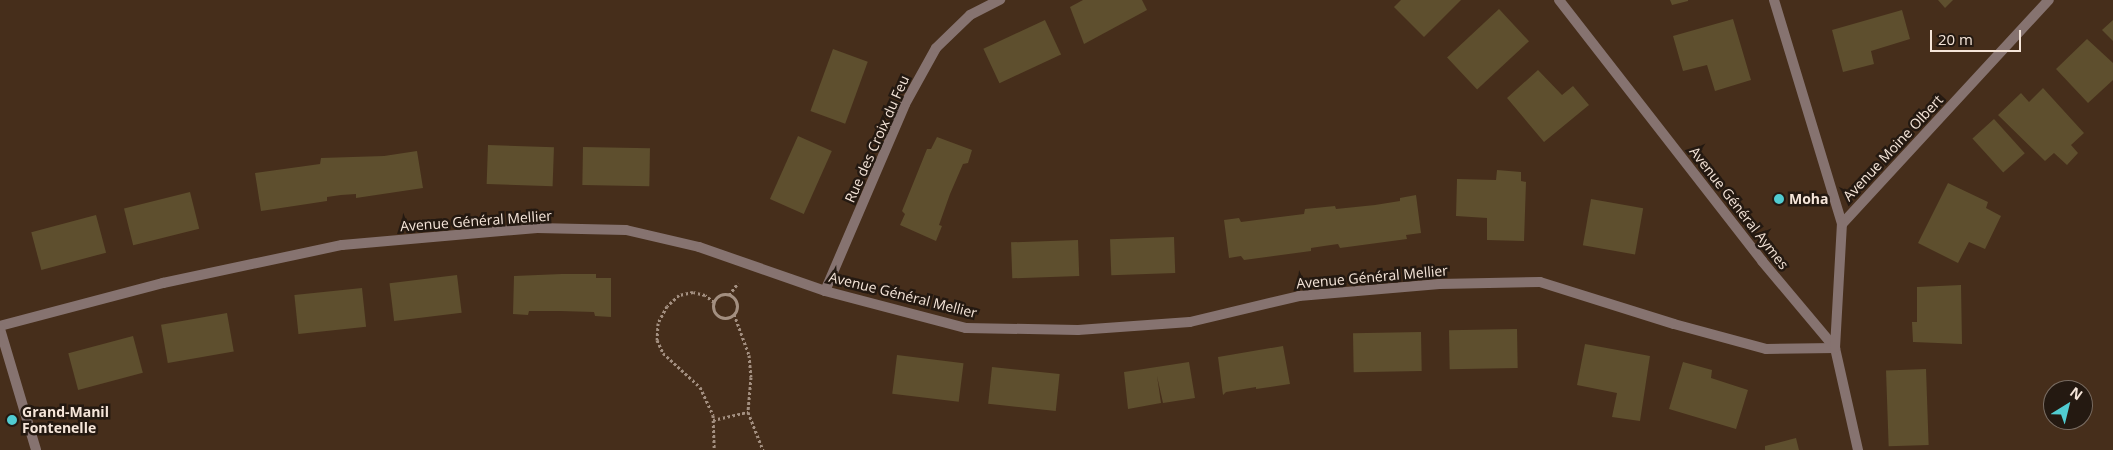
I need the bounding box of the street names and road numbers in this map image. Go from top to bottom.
street label: Rue des Croix du Feu [841,73,913,205]
street label: Avenue Moine Olbert [1840,92,1946,204]
street label: Avenue Général Aymes [1686,143,1792,273]
street label: Avenue Général Mellier [400,207,552,235]
street label: Avenue Général Mellier [1295,262,1449,292]
street label: Avenue Général Mellier [827,268,979,322]

